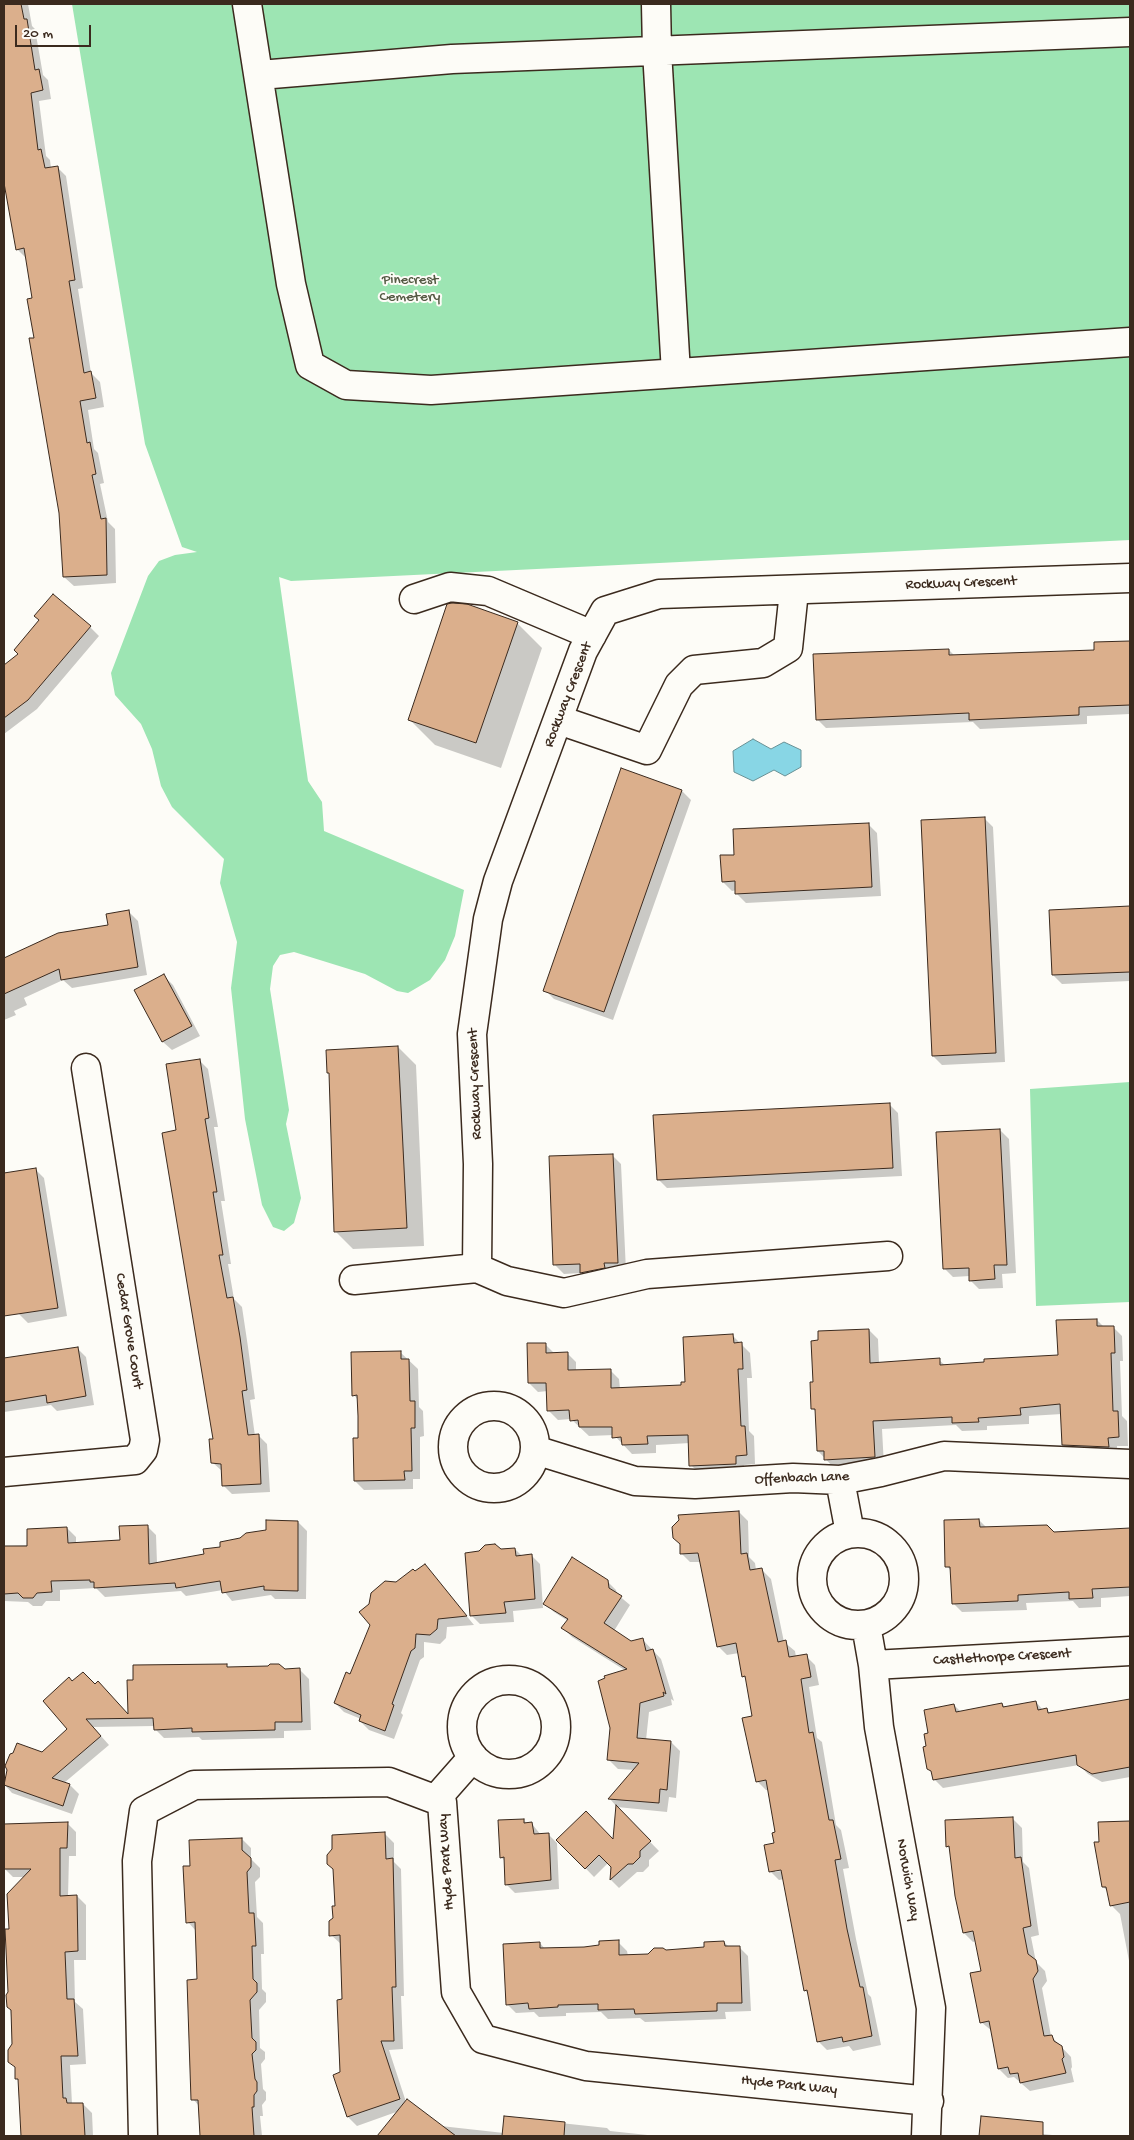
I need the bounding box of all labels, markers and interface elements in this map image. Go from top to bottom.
scale bar [18,15,94,47]
text: 20 m [23,25,53,43]
park label: Pinecrest Cemetery [380,272,440,307]
street label: Rockway Crescent [905,573,1017,595]
street label: Rockway Crescent [541,640,597,750]
street label: Rockway Crescent [465,1028,487,1140]
street label: Cedar Grove Court [110,1272,146,1390]
street label: Offenbach Lane [754,1468,850,1490]
street label: Castlethorpe Crescent [933,1645,1071,1671]
street label: Hyde Park Way [435,1813,459,1911]
street label: Norwich Way [891,1838,923,1922]
street label: Hyde Park Way [740,2072,838,2100]

